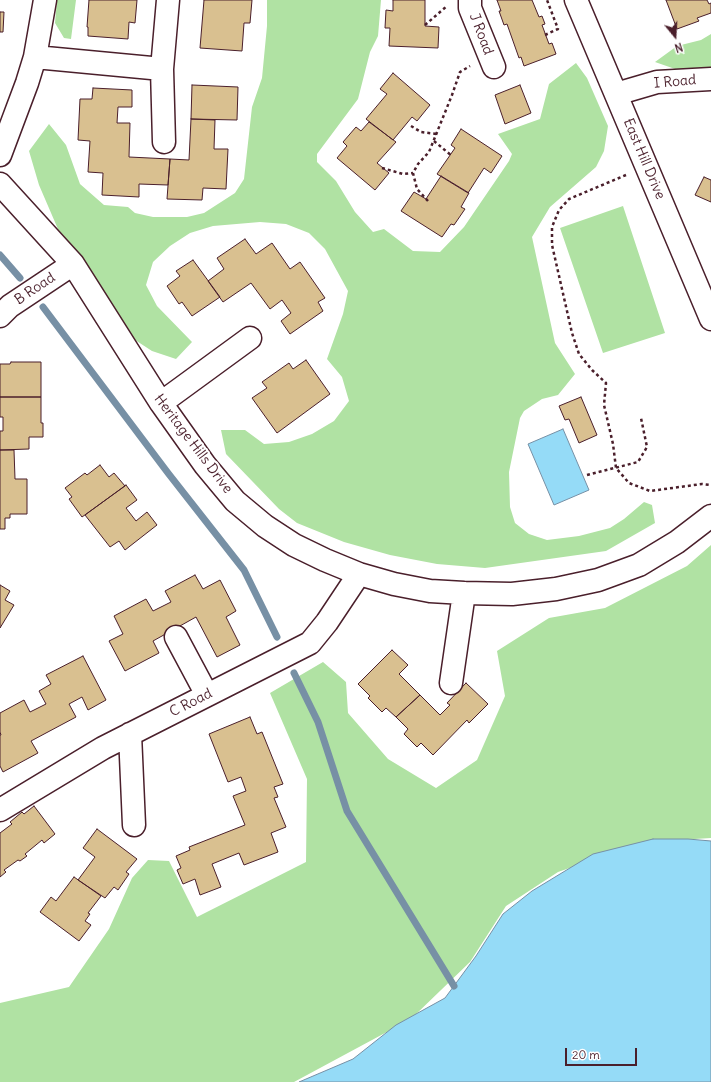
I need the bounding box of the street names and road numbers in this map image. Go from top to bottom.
street label: J Road [465,11,497,57]
street label: I Road [653,72,697,92]
street label: East Hill Drive [619,116,669,202]
street label: B Road [12,269,58,309]
street label: Heritage Hills Drive [150,391,236,497]
street label: C Road [167,685,215,721]

